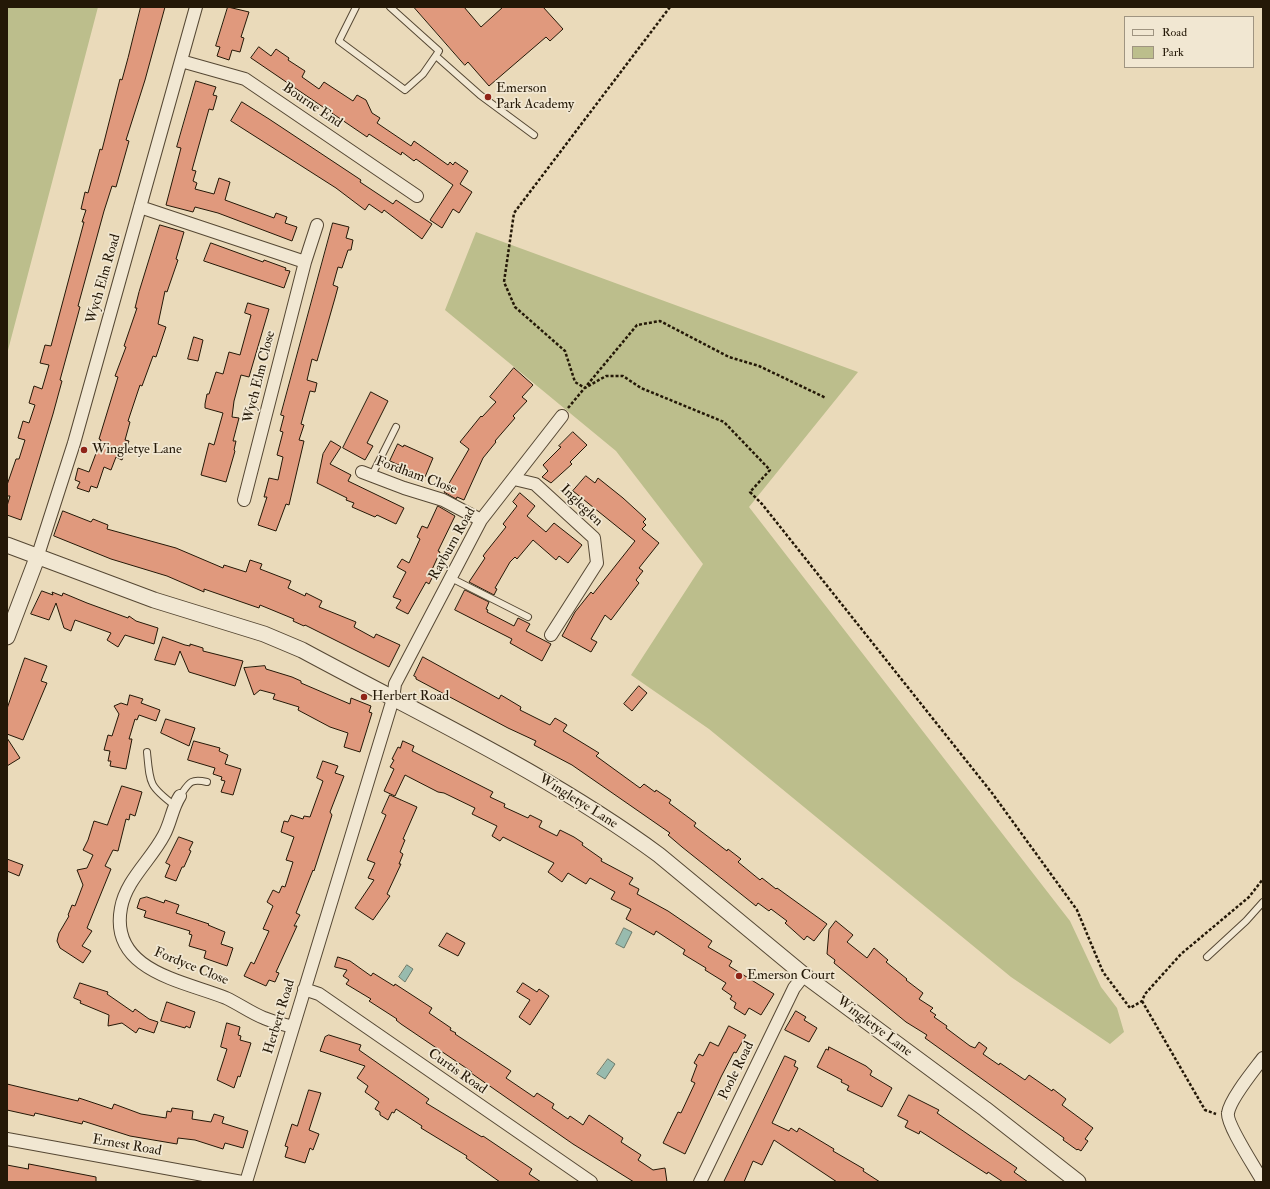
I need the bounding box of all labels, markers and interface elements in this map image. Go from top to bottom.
legend [1124,16,1254,68]
text: Road [1162,25,1187,40]
text: Park [1162,45,1184,60]
street label: Bourne End [279,80,345,132]
place label: Emerson Park Academy [496,81,574,114]
marker: Emerson Park Academy [483,92,493,102]
street label: Wych Elm Road [83,232,125,326]
street label: Wych Elm Close [240,329,280,425]
place label: Wingletye Lane [92,442,182,458]
marker: Wingletye Lane [79,445,89,455]
street label: Fordham Close [373,454,459,498]
street label: Ingleglen [556,482,606,530]
street label: Rayburn Road [426,505,480,583]
place label: Herbert Road [372,689,449,705]
marker: Herbert Road [359,692,369,702]
street label: Wingletye Lane [535,771,621,833]
street label: Fordyce Close [151,944,231,990]
place label: Emerson Court [747,968,835,984]
marker: Emerson Court [734,971,744,981]
street label: Herbert Road [261,978,299,1056]
street label: Wingletye Lane [833,993,915,1061]
street label: Poole Road [716,1039,758,1103]
street label: Curtis Road [424,1046,490,1098]
street label: Ernest Road [91,1132,163,1160]

